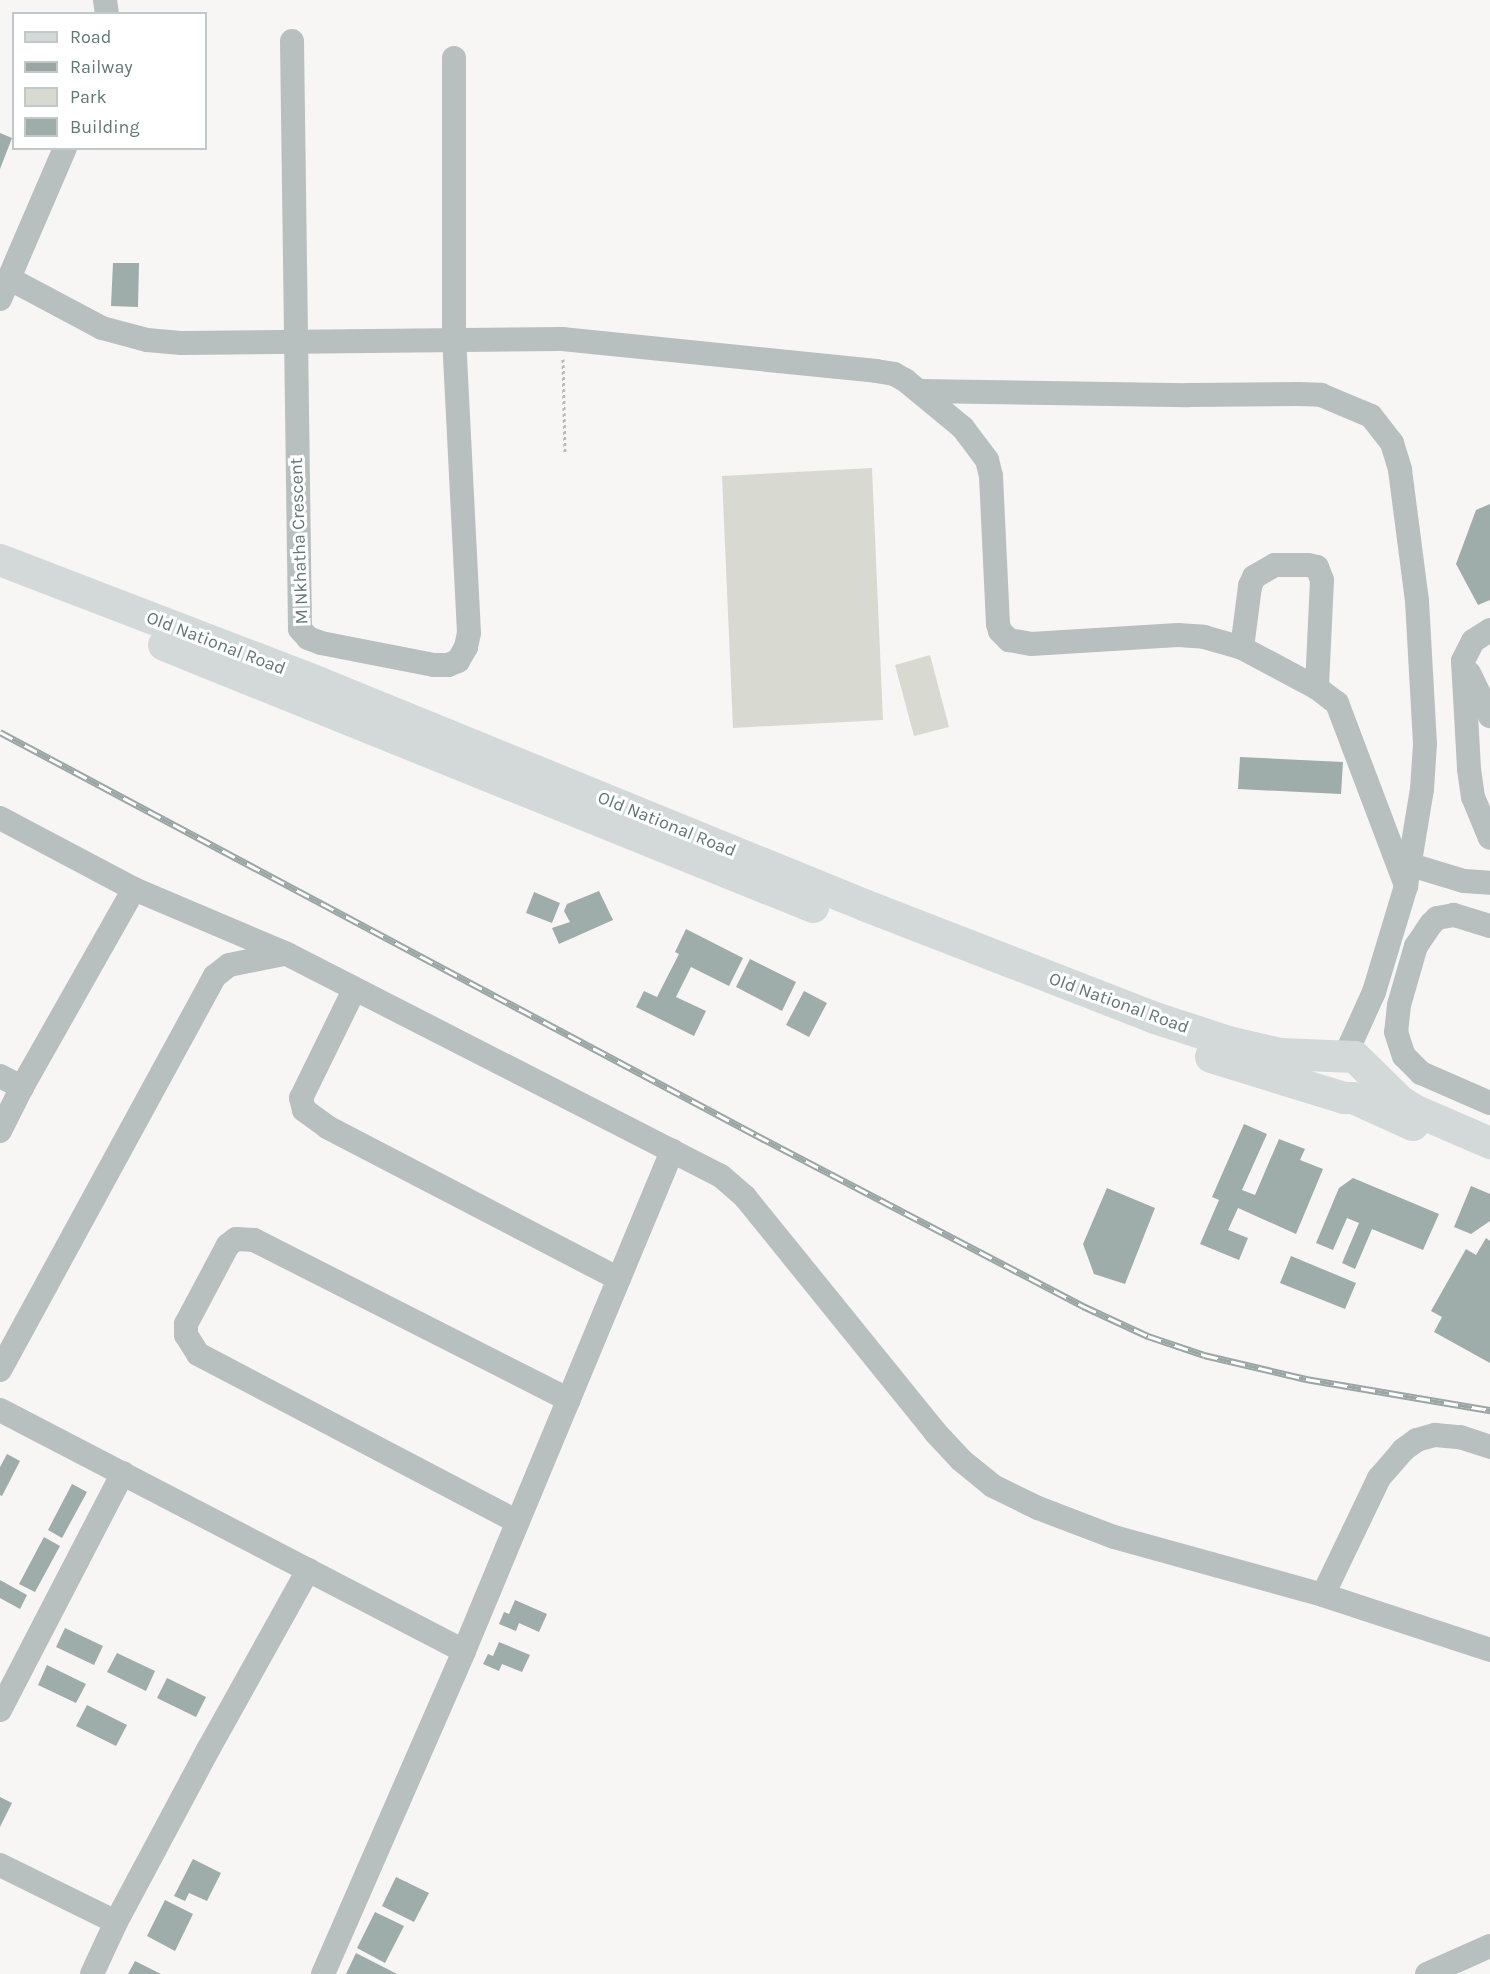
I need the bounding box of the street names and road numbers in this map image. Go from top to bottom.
street label: M Nkhatha Crescent [285,457,313,625]
street label: Old National Road [143,607,289,679]
street label: Old National Road [595,786,739,862]
street label: Old National Road [1046,968,1192,1038]

